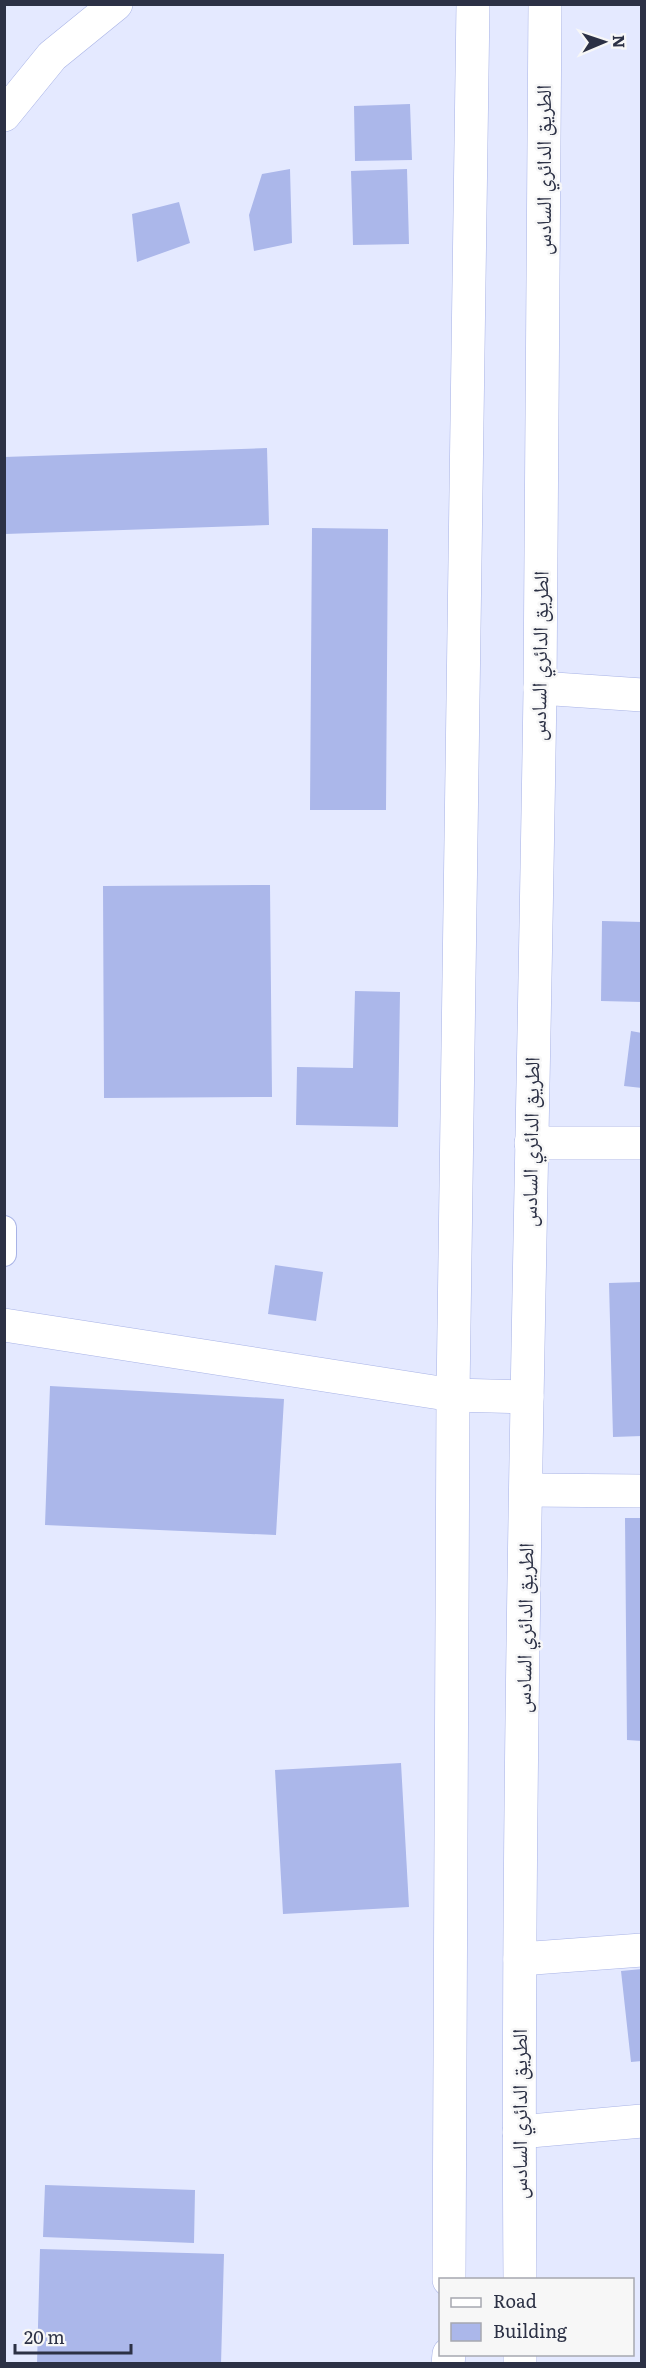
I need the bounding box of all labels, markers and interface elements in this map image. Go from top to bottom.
north arrow [574,12,634,72]
text: N [608,34,632,49]
street label: الطريق الدائري السادس [526,85,560,255]
street label: الطريق الدائري السادس [521,570,558,742]
street label: الطريق الدائري السادس [512,1056,549,1228]
street label: الطريق الدائري السادس [506,1542,543,1714]
street label: الطريق الدائري السادس [502,2029,536,2199]
legend [439,2278,634,2356]
text: Road [493,2287,537,2314]
scale bar [15,2317,130,2355]
text: Building [493,2317,568,2344]
text: 20 m [24,2323,65,2350]

